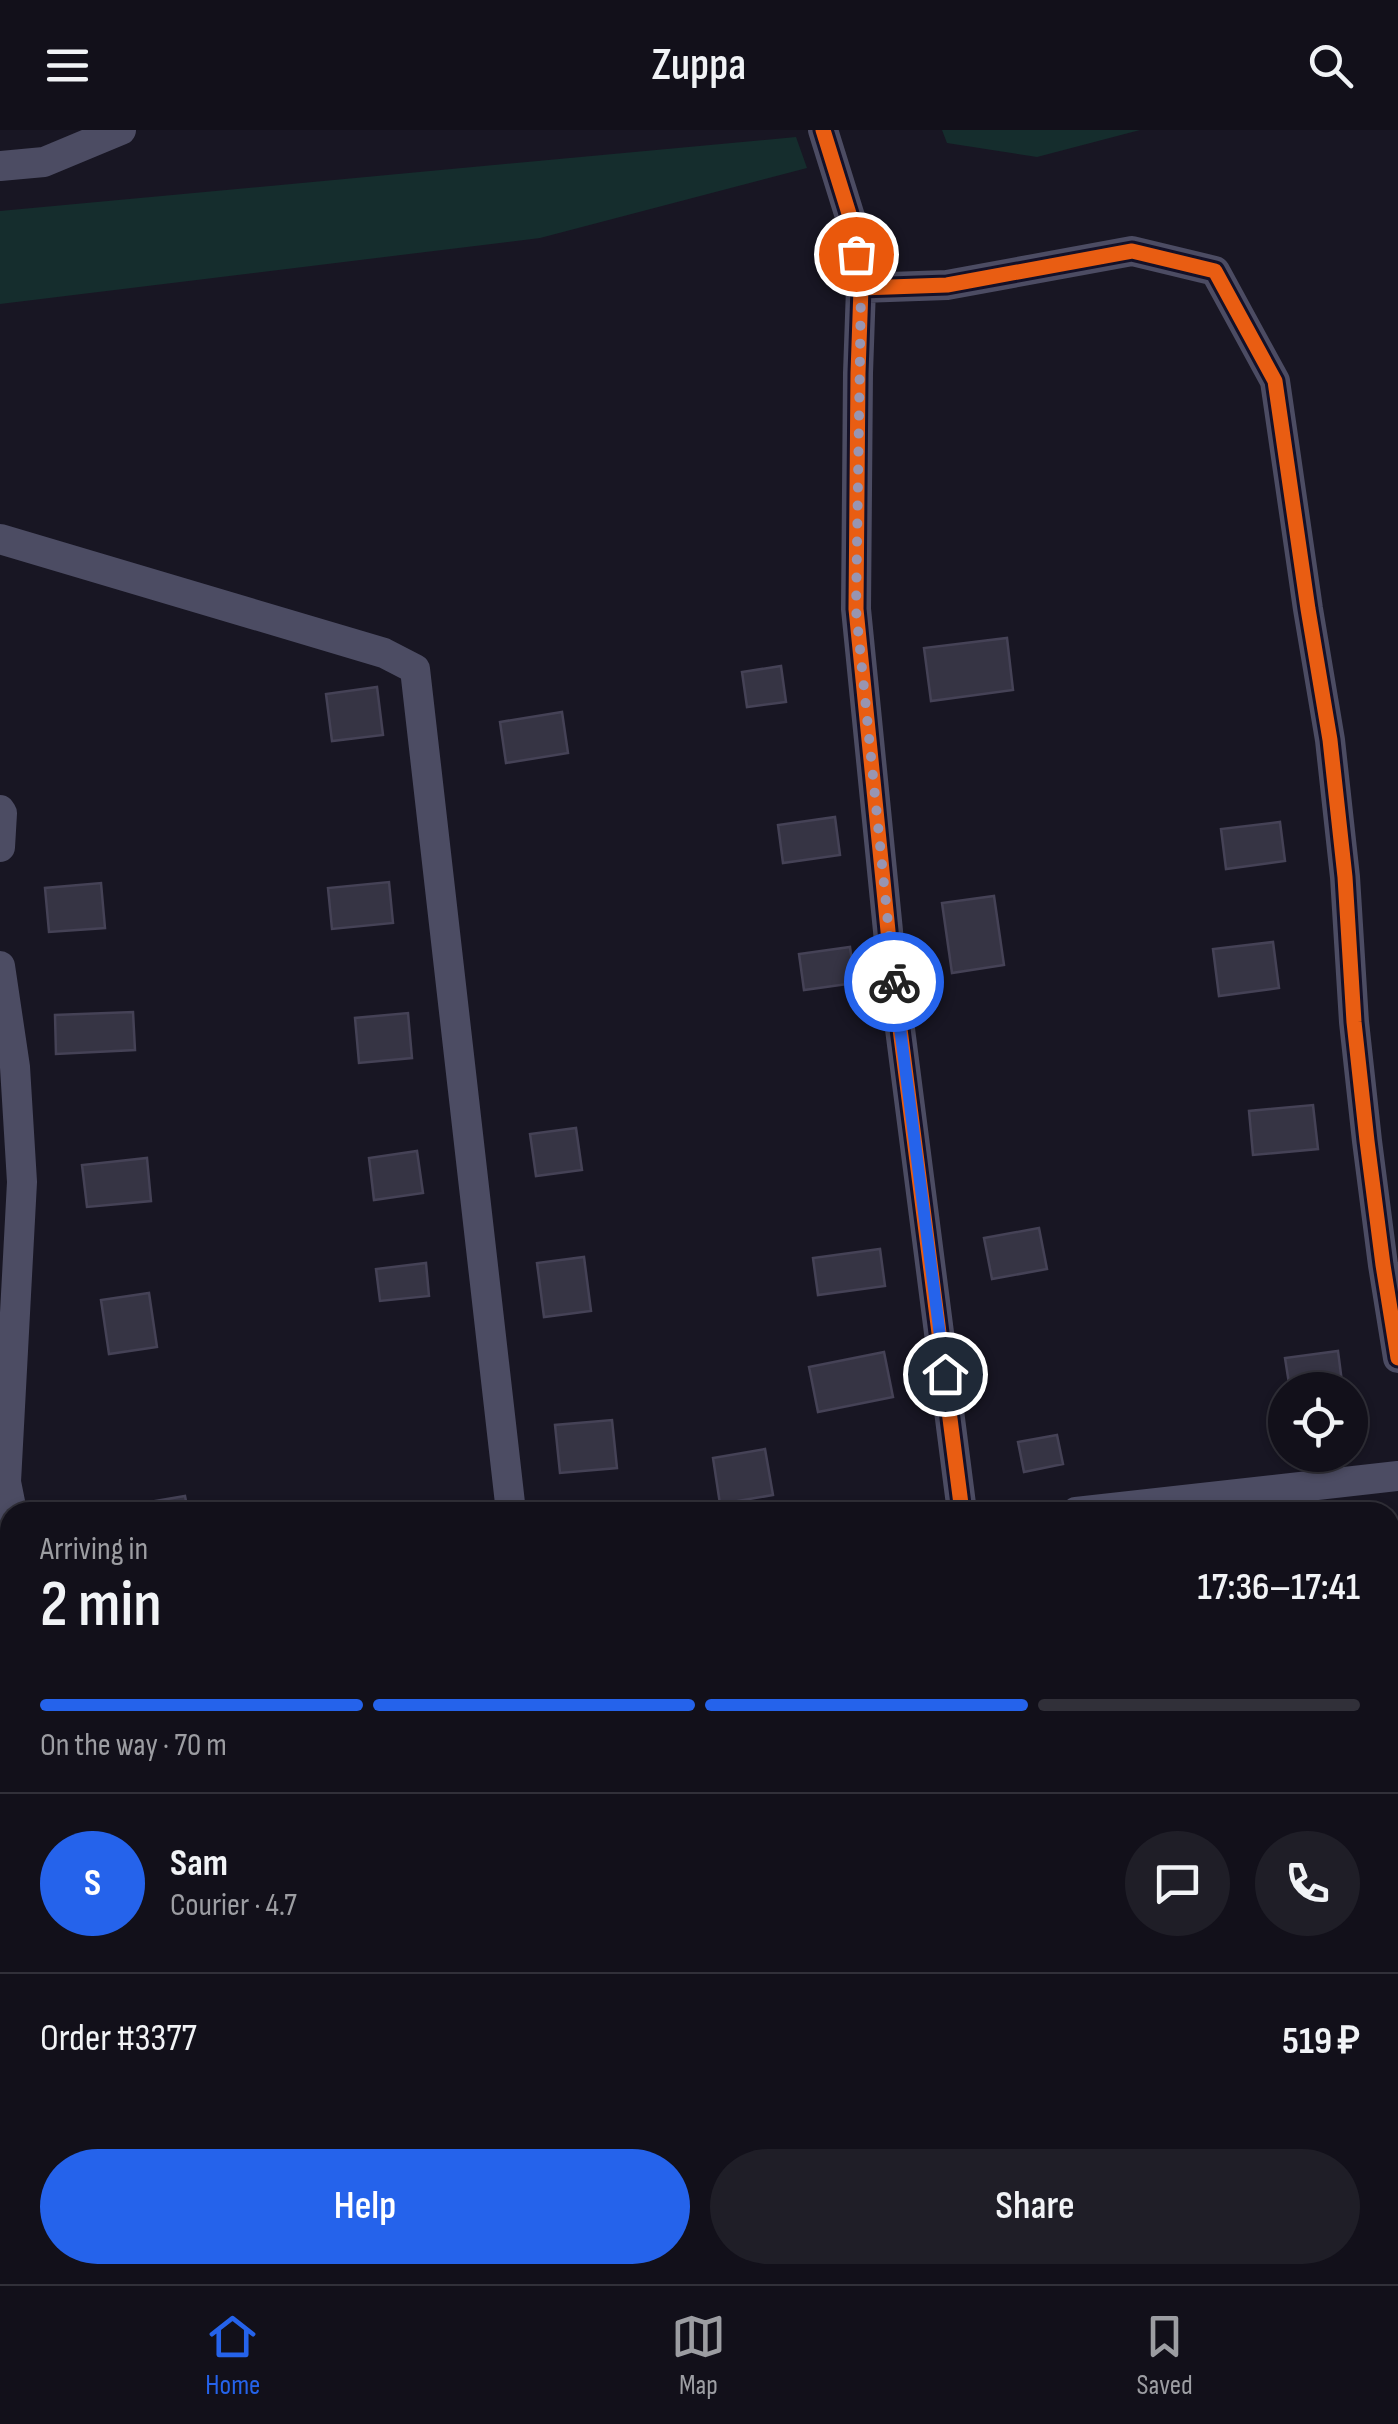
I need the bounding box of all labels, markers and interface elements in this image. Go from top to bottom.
icon: menu [40,38,95,93]
text: Zuppa [652,38,746,93]
icon: search [1303,38,1358,93]
pin [814,212,899,297]
icon: bag [829,227,884,282]
courier [844,932,944,1032]
icon: bike [867,955,922,1010]
pin [903,1332,988,1417]
icon: home [918,1347,973,1402]
map controls [1268,1372,1368,1472]
button: locate [1268,1372,1368,1472]
text: Arriving in [40,1530,148,1569]
text: 17:36–17:41 [1198,1565,1360,1610]
text: 2 min [40,1567,162,1645]
text: On the way · 70 m [40,1726,227,1765]
button: chat [1125,1831,1230,1936]
button: phone [1255,1831,1360,1936]
text: Sam [170,1841,228,1886]
text: S [84,1861,101,1906]
text: Courier · 4.7 [170,1886,297,1925]
text: Order #3377 [40,2016,197,2061]
text: 519 ₽ [1282,2019,1360,2064]
button: Help [40,2149,690,2264]
button: Share [710,2149,1360,2264]
tab: Home [205,2309,260,2402]
tab: Map [671,2309,726,2402]
tab: Saved [1137,2309,1193,2402]

